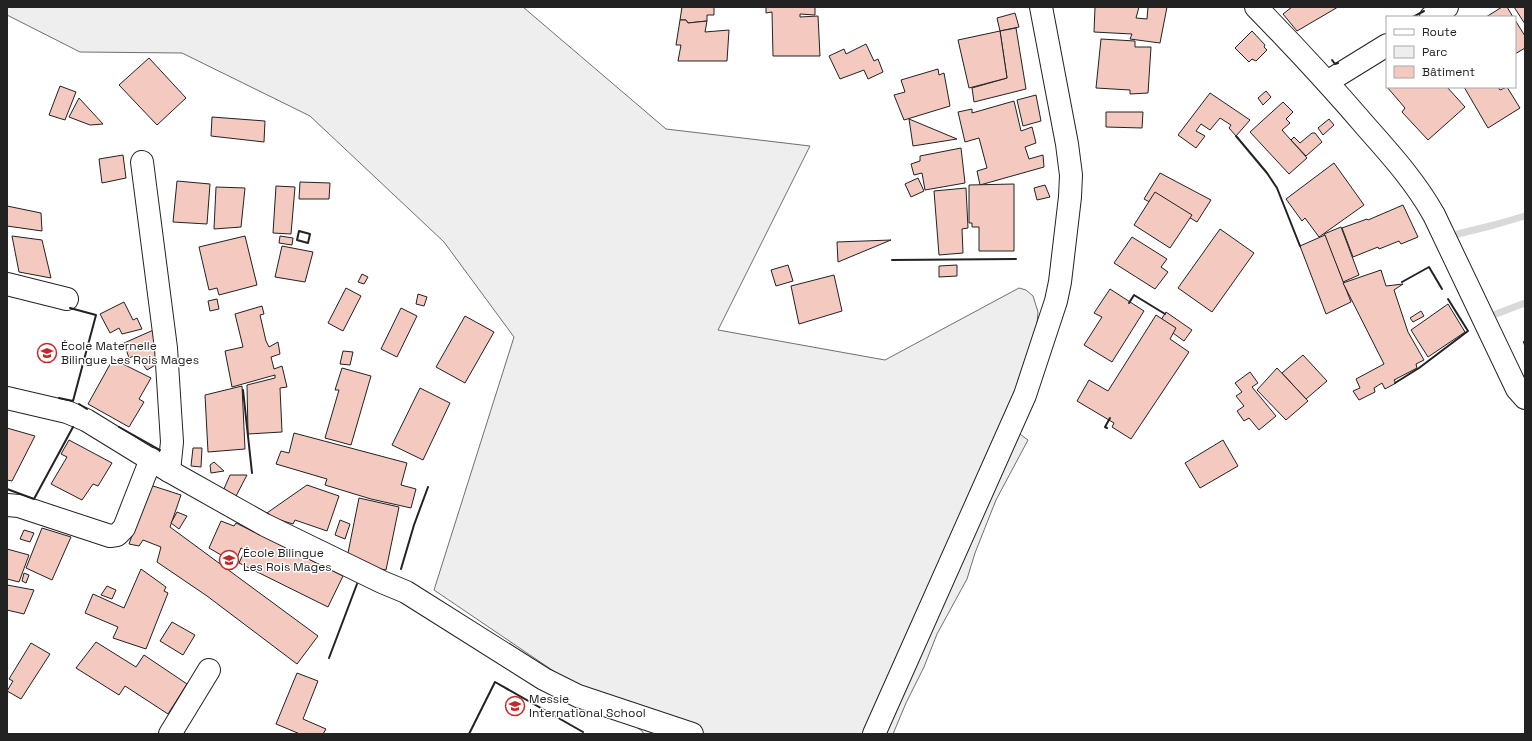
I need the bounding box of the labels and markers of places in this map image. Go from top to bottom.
place label: École Maternelle Bilingue Les Rois Mages [61,338,199,368]
school or university icon: École Maternelle Bilingue Les Rois Mages [36,342,58,364]
place label: École Bilingue Les Rois Mages [243,545,332,575]
school or university icon: École Bilingue Les Rois Mages [218,549,240,571]
place label: Messie International School [529,691,646,721]
school or university icon: Messie International School [504,695,526,717]

